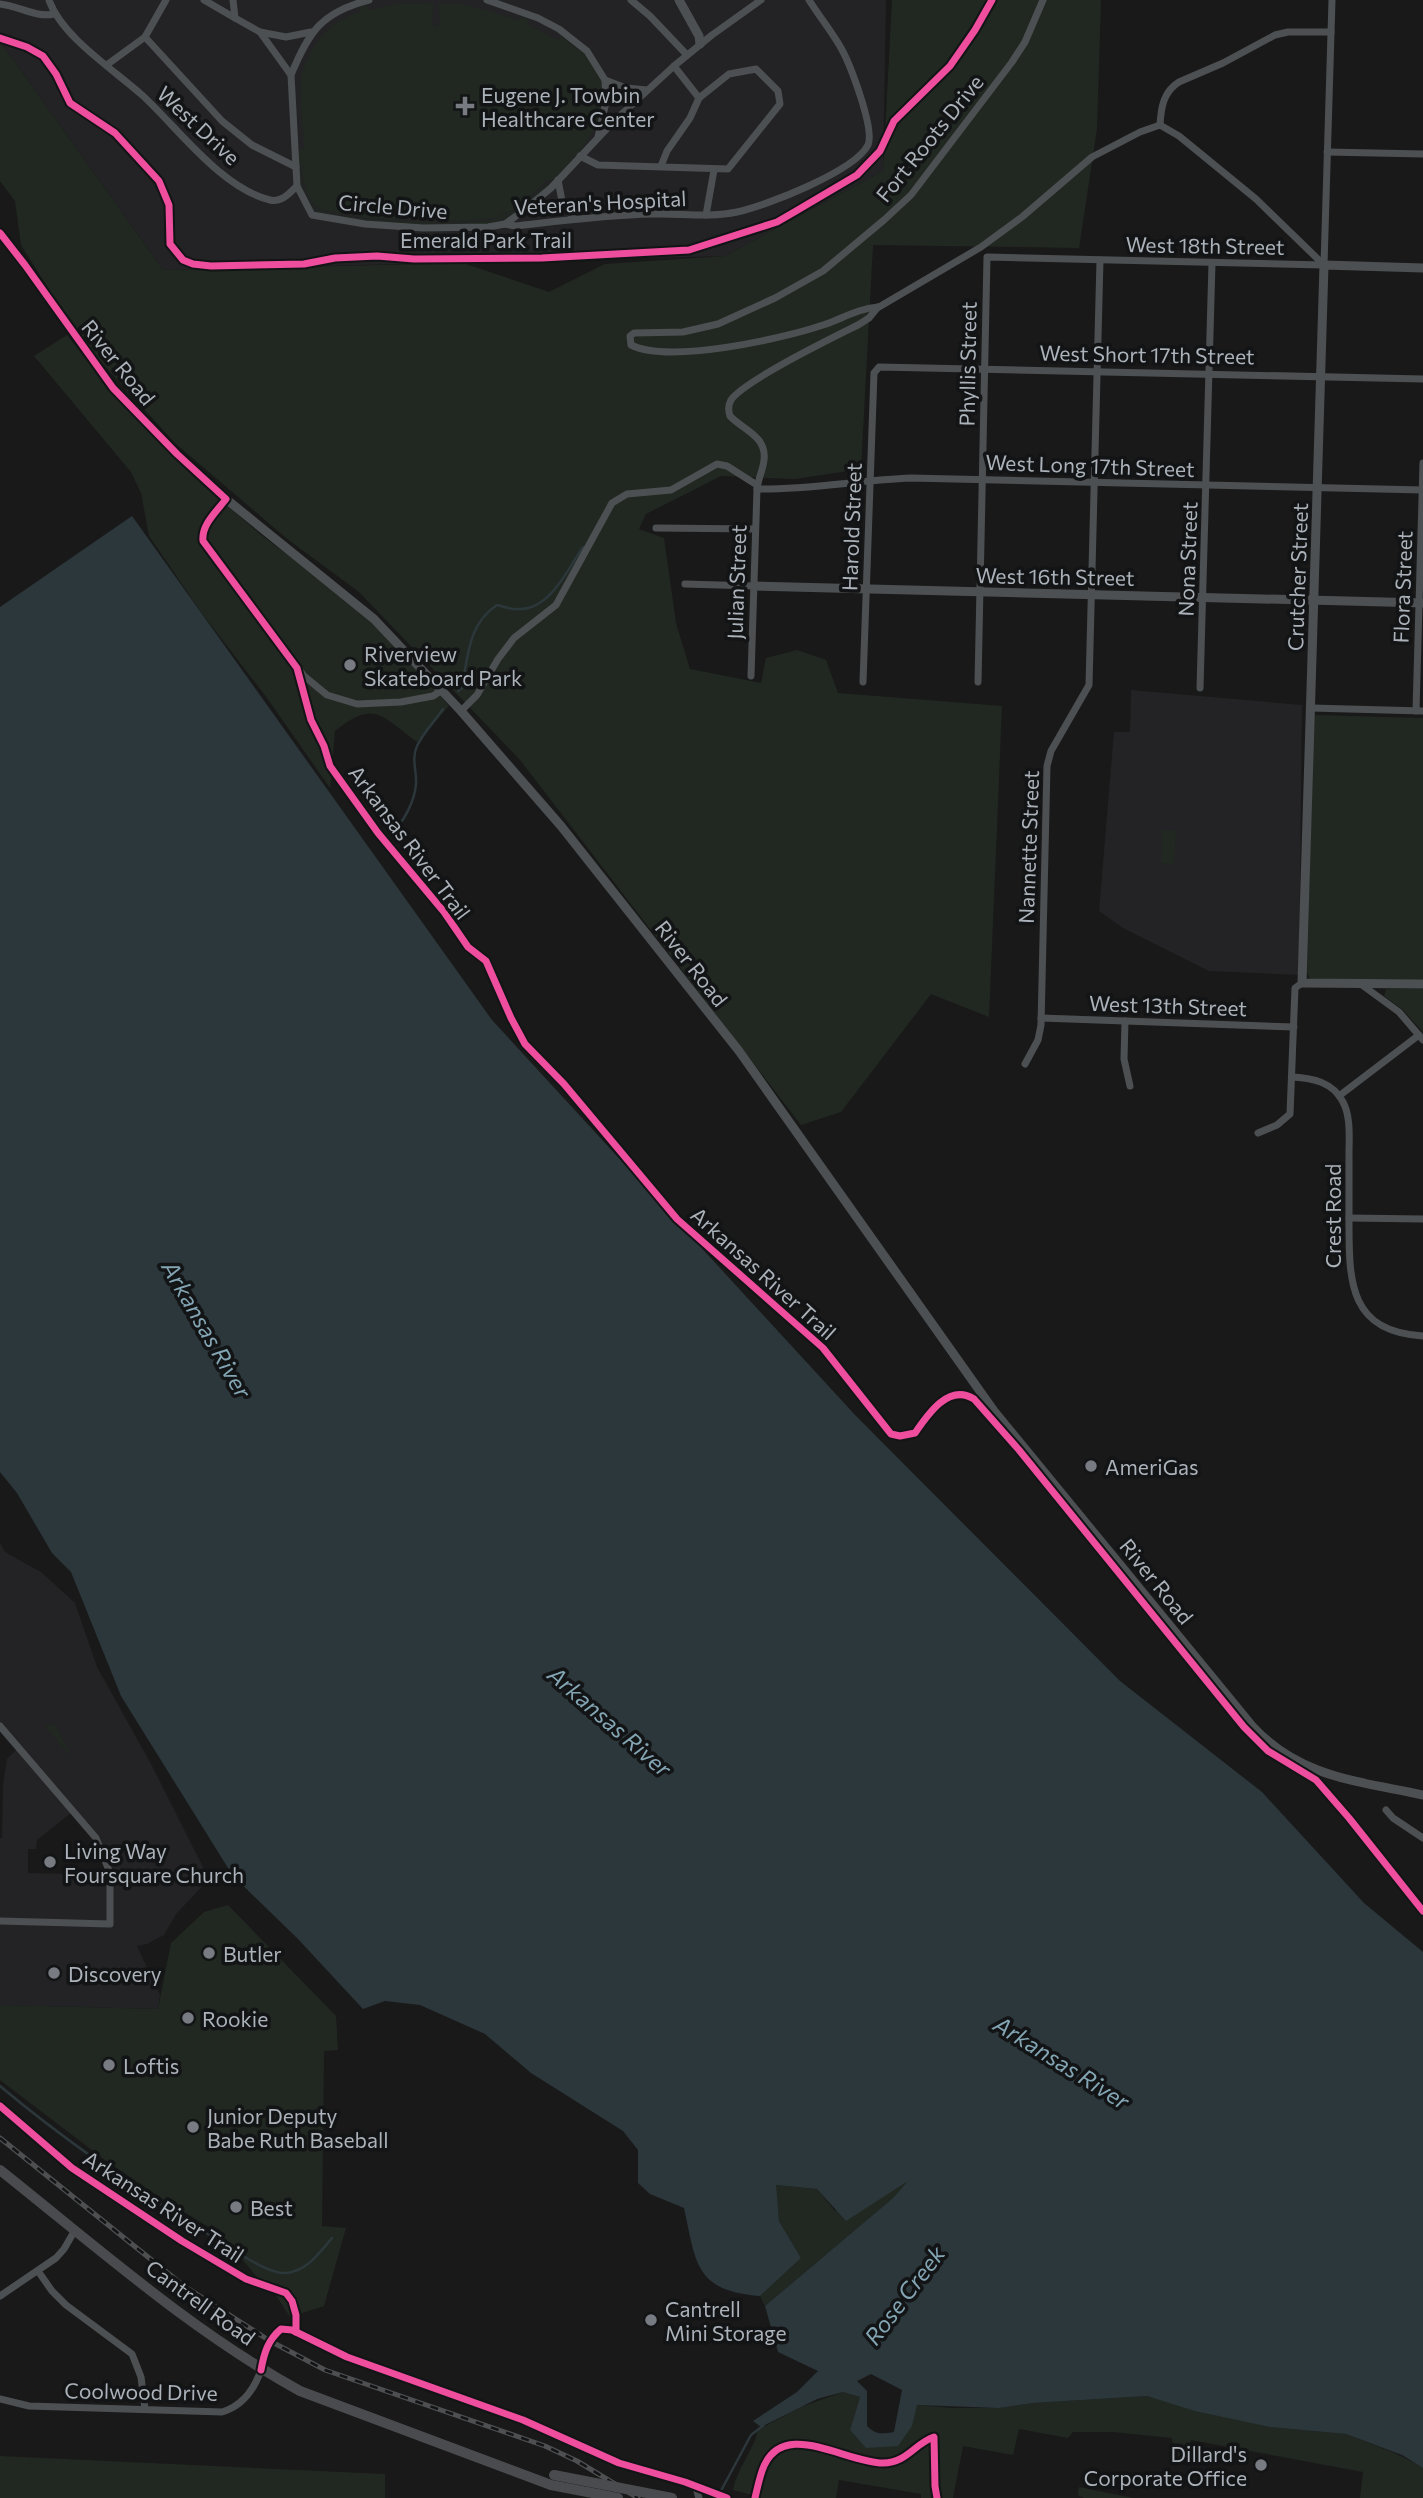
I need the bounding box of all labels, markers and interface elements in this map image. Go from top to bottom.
street label: Fort Roots Drive [870,69,988,207]
street label: West Drive [152,80,246,170]
place label: Eugene J. Towbin Healthcare Center [481,82,655,131]
marker: Eugene J. Towbin Healthcare Center [455,96,475,116]
street label: Veteran's Hospital [513,185,687,219]
street label: Circle Drive [337,189,449,223]
street label: Emerald Park Trail [400,227,572,252]
street label: West 18th Street [1125,231,1285,259]
street label: Phyllis Street [953,301,981,427]
street label: River Road [77,314,161,410]
street label: West Short 17th Street [1039,340,1255,368]
street label: West Long 17th Street [985,449,1195,481]
street label: Harold Street [836,463,866,591]
street label: Nona Street [1173,501,1201,617]
street label: Crutcher Street [1282,502,1312,652]
street label: Julian Street [722,524,750,640]
street label: Flora Street [1388,530,1416,644]
street label: West 16th Street [975,562,1135,590]
place label: Riverview Skateboard Park [364,641,522,690]
marker: Riverview Skateboard Park [342,657,358,673]
street label: Arkansas River Trail [344,760,476,924]
street label: Nannette Street [1013,770,1043,924]
street label: River Road [651,915,733,1011]
street label: West 13th Street [1089,990,1247,1020]
street label: Crest Road [1320,1164,1345,1268]
street label: Arkansas River Trail [686,1201,842,1345]
water label: Arkansas River [156,1254,258,1404]
place label: AmeriGas [1105,1454,1199,1479]
marker: AmeriGas [1083,1458,1099,1474]
street label: River Road [1115,1533,1199,1629]
water label: Arkansas River [542,1659,678,1783]
place label: Living Way Foursquare Church [64,1838,244,1887]
marker: Living Way Foursquare Church [42,1854,58,1870]
place label: Butler [223,1941,282,1966]
marker: Butler [201,1945,217,1961]
place label: Discovery [68,1961,162,1986]
marker: Discovery [46,1965,62,1981]
place label: Rookie [202,2006,268,2031]
water label: Arkansas River [988,2009,1136,2115]
marker: Rookie [180,2010,196,2026]
place label: Loftis [123,2053,179,2078]
marker: Loftis [101,2057,117,2073]
place label: Junior Deputy Babe Ruth Baseball [207,2103,389,2152]
marker: Junior Deputy Babe Ruth Baseball [185,2119,201,2135]
street label: Arkansas River Trail [79,2145,249,2267]
place label: Best [250,2195,293,2220]
marker: Best [228,2199,244,2215]
water label: Rose Creek [858,2240,951,2350]
street label: Cantrell Road [142,2254,260,2350]
place label: Cantrell Mini Storage [665,2296,786,2345]
marker: Cantrell Mini Storage [643,2312,659,2328]
street label: Coolwood Drive [64,2377,218,2405]
place label: Dillard's Corporate Office [1084,2441,1247,2490]
marker: Dillard's Corporate Office [1253,2457,1269,2473]

